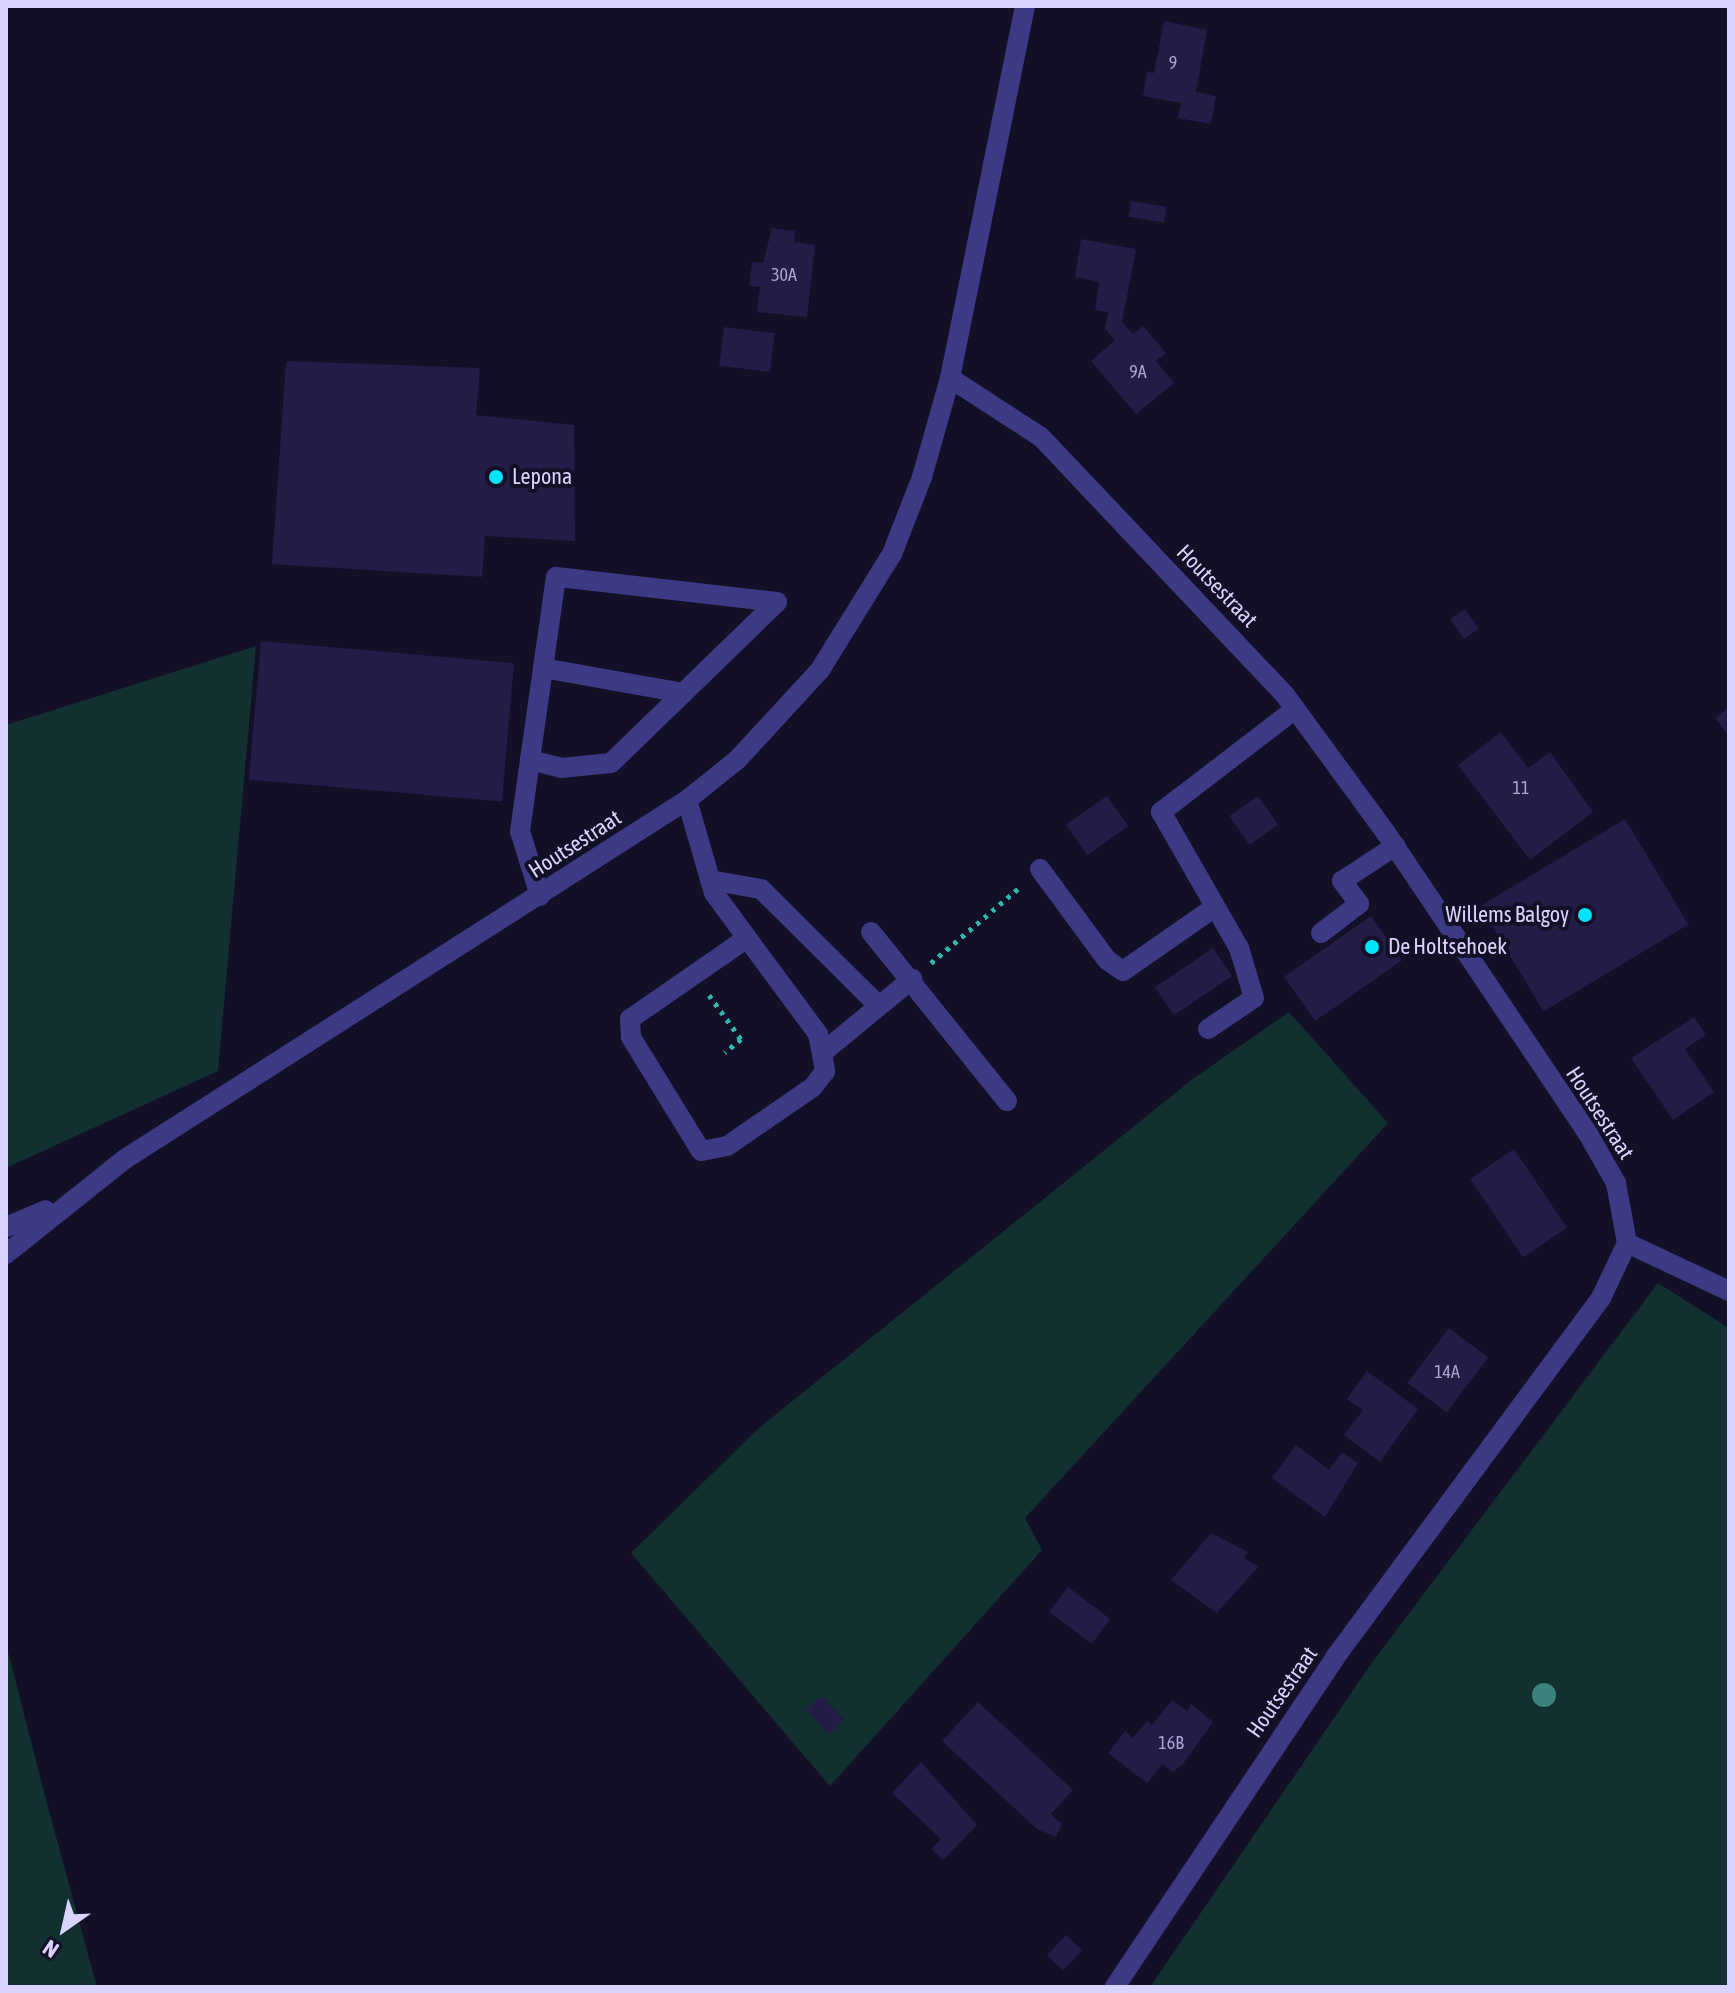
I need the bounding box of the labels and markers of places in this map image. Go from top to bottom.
place label: Lepona [512,464,572,490]
marker: Lepona [487,468,505,486]
place label: Willems Balgoy [1446,902,1569,928]
marker: Willems Balgoy [1576,906,1594,924]
place label: De Holtsehoek [1388,934,1507,960]
marker: De Holtsehoek [1363,938,1381,956]

